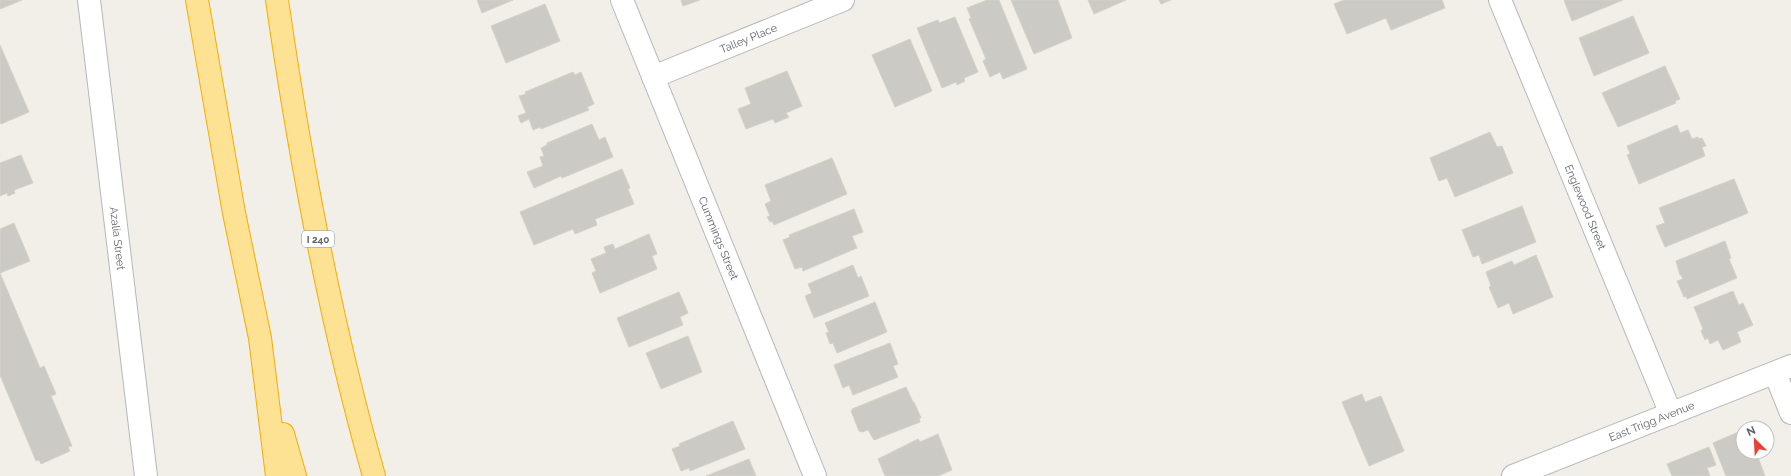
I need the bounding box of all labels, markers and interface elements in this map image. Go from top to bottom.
street label: Talley Place [718,21,779,56]
street label: Englewood Street [1562,162,1609,252]
street label: Cummings Street [696,195,741,282]
street label: Azalia Street [107,206,128,271]
road number: I 240 [302,231,334,247]
street label: East Trigg Avenue [1607,398,1697,444]
north arrow [1735,420,1775,460]
text: N [1745,424,1758,439]

